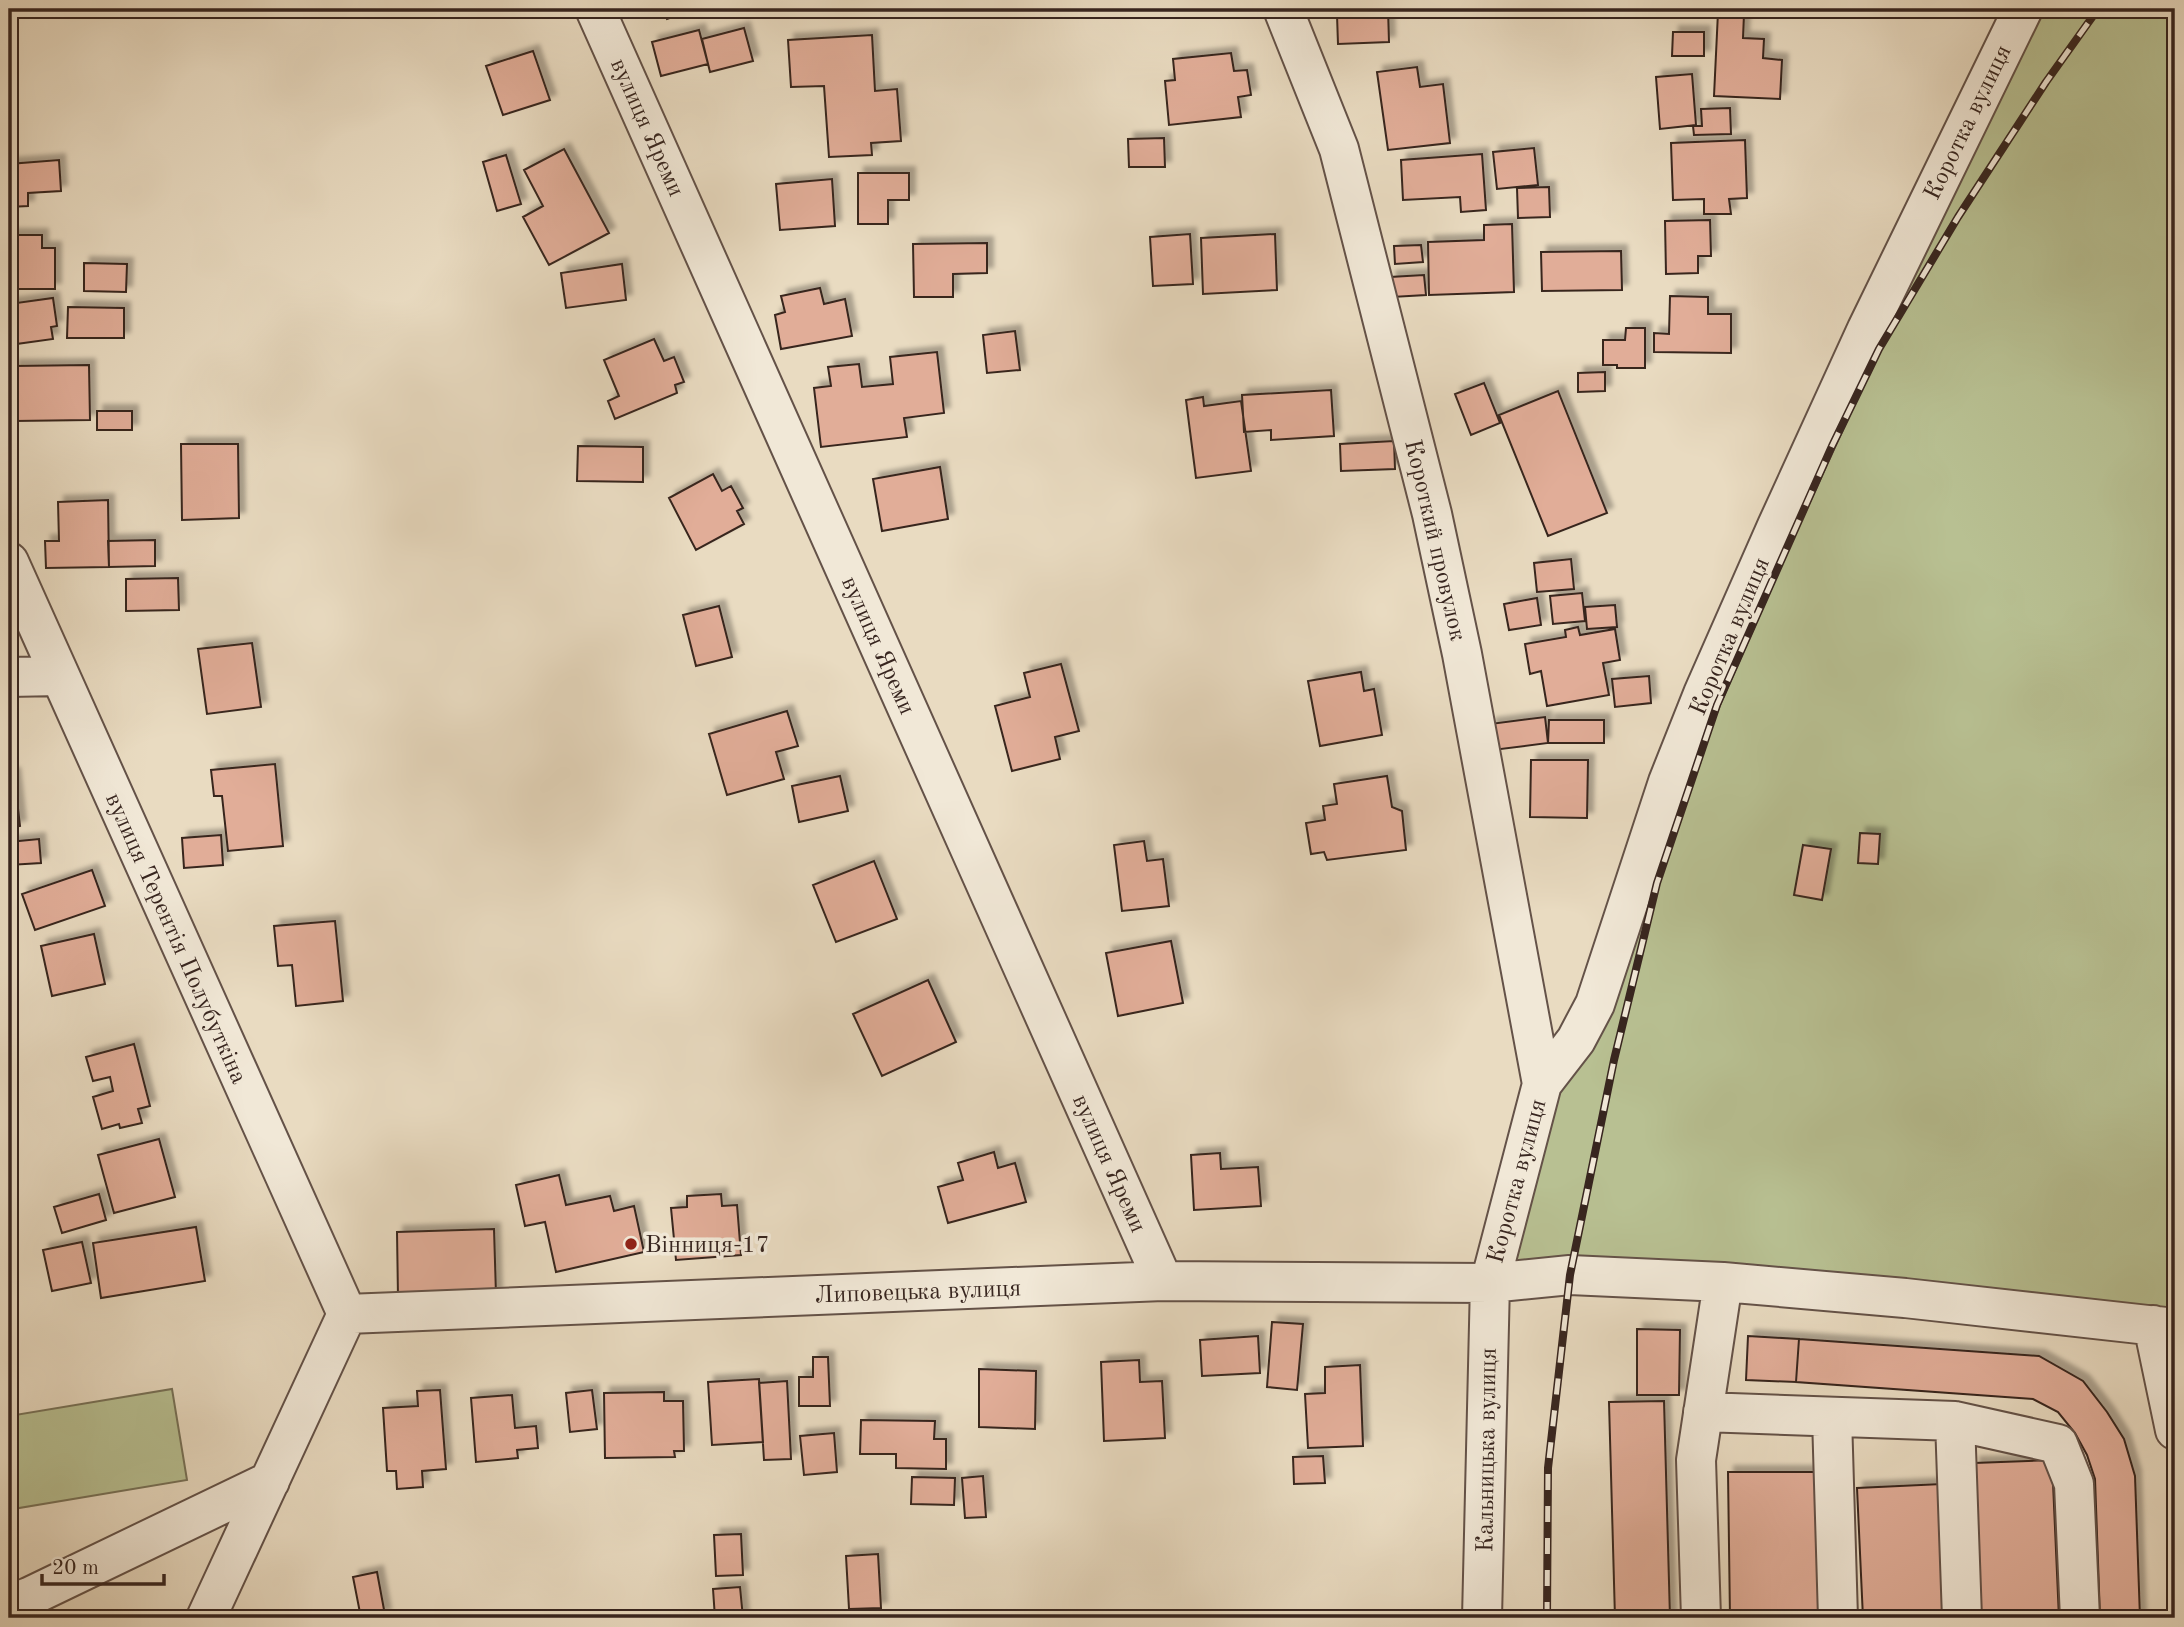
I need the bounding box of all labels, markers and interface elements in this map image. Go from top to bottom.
street label: Коротка вулиця [1921,42,2017,204]
street label: вулиця Яреми [605,55,687,201]
street label: Короткий провулок [1399,437,1469,644]
street label: Коротка вулиця [1687,554,1775,719]
street label: вулиця Яреми [836,573,918,719]
street label: вулиця Терентія Полубуткіна [100,790,250,1088]
street label: вулиця Яреми [1067,1091,1149,1237]
street label: Коротка вулиця [1484,1097,1551,1266]
place label: Вінниця-17 [645,1234,770,1258]
marker: Вінниця-17 [623,1236,639,1252]
street label: Липовецька вулиця [814,1277,1022,1309]
street label: Кальницька вулиця [1474,1348,1502,1553]
scale bar [42,1543,164,1587]
text: 20 m [52,1558,99,1579]

